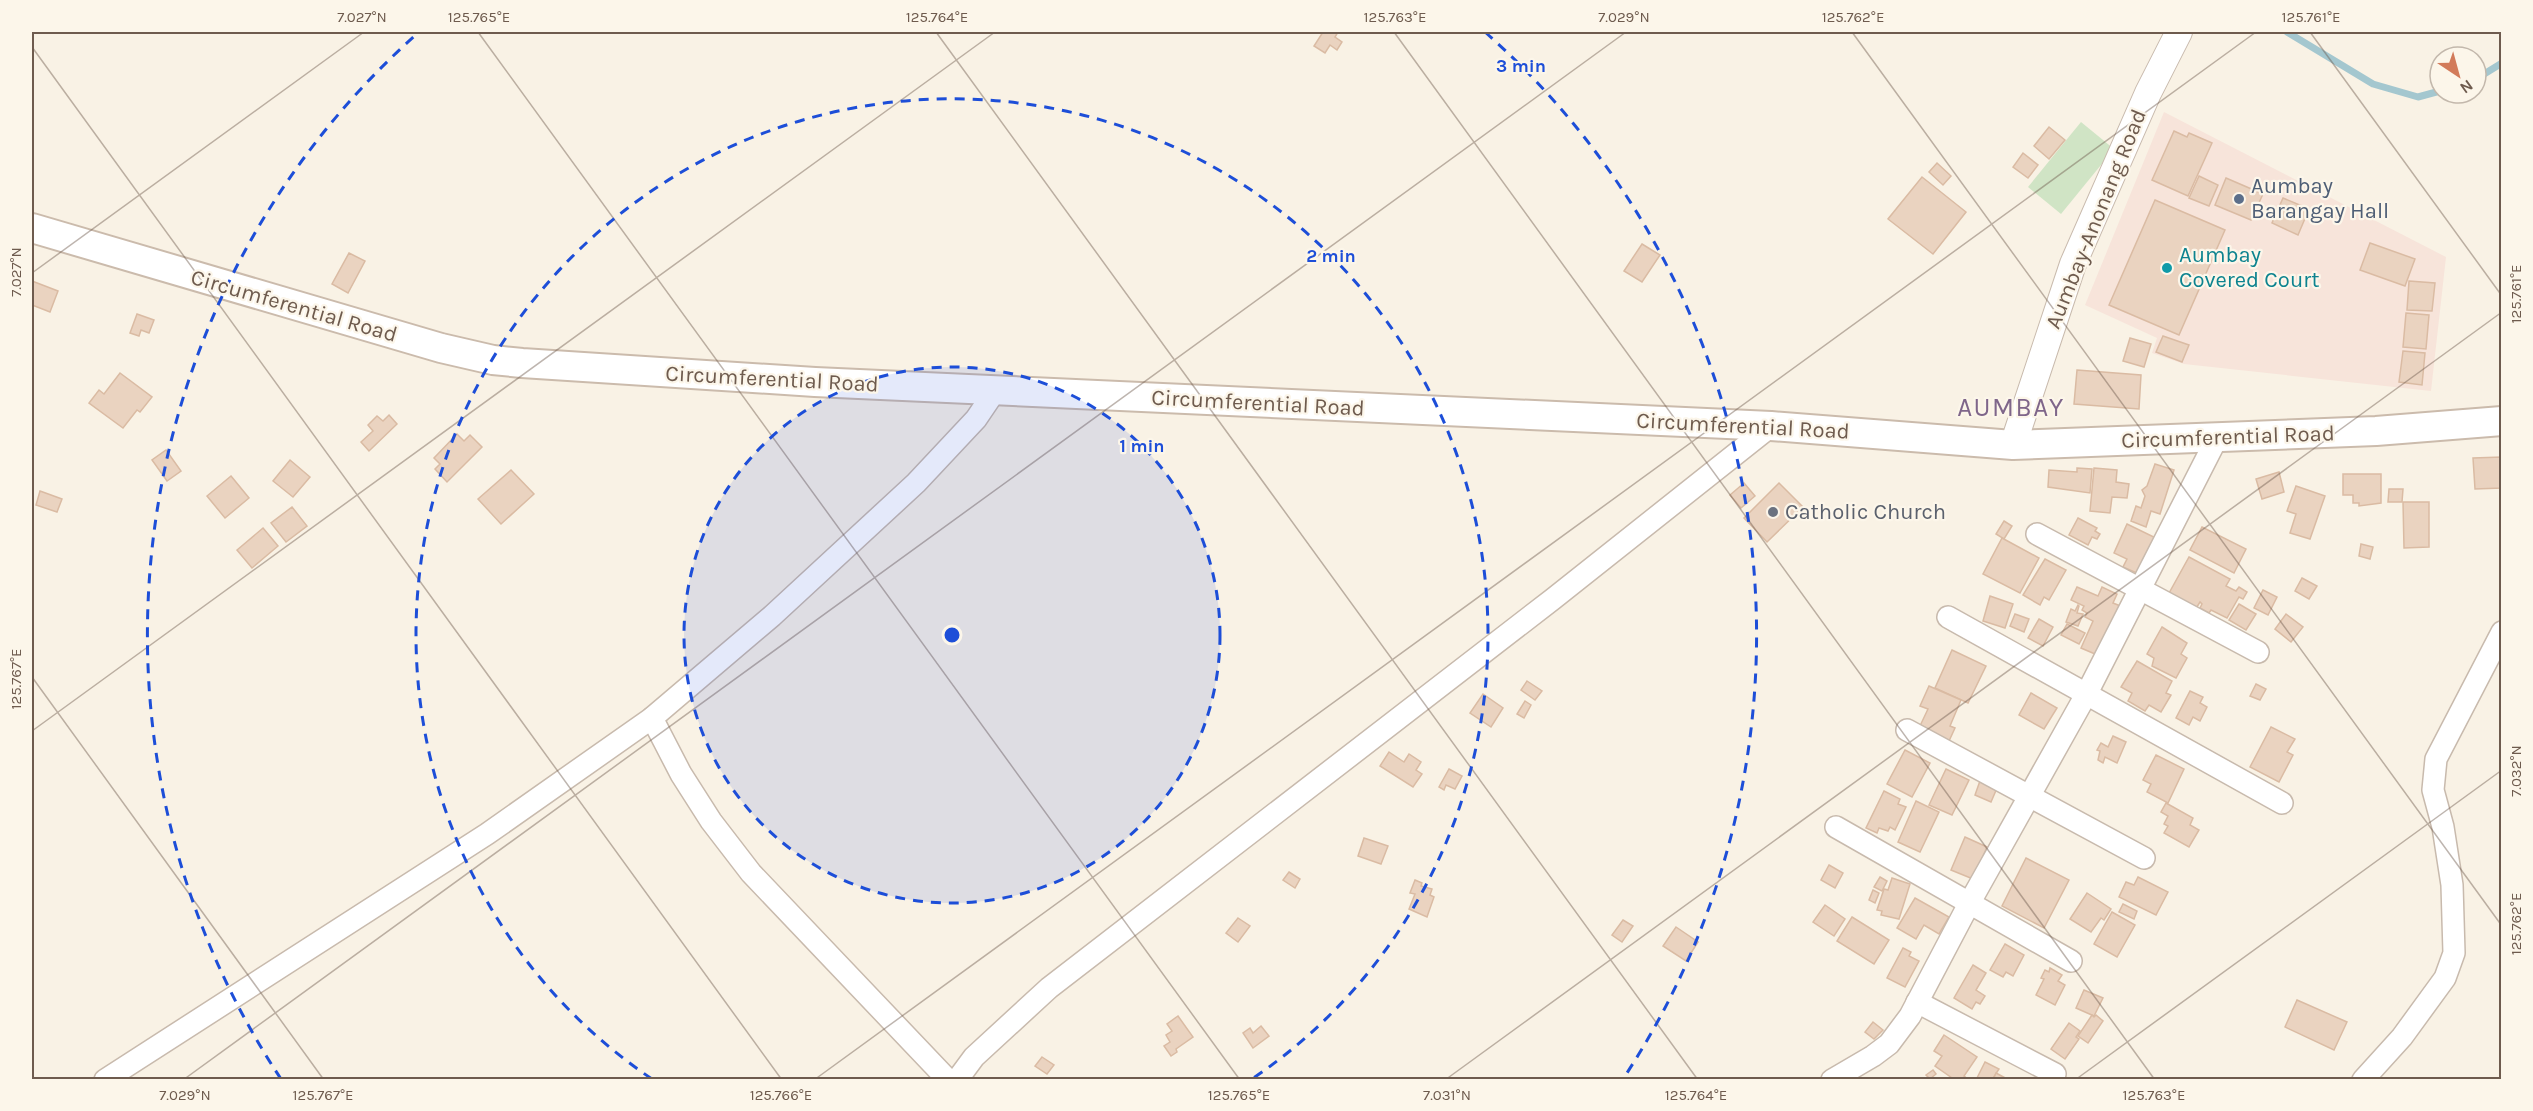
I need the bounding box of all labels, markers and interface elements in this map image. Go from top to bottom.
text: 7.027°N [337,8,387,26]
text: 125.765°E [448,8,510,26]
text: 125.764°E [906,8,968,26]
text: 125.763°E [1364,8,1426,26]
text: 7.029°N [1598,8,1650,26]
text: 125.762°E [1822,8,1884,26]
text: 125.761°E [2282,8,2340,26]
north arrow [2428,45,2488,105]
text: 3 min [1496,55,1546,77]
text: N [2456,76,2477,98]
street label: Aumbay-Anonang Road [2040,105,2152,333]
place label: Aumbay Barangay Hall [2251,173,2389,224]
marker: Aumbay Barangay Hall [2232,192,2246,206]
place label: Aumbay Covered Court [2179,242,2319,293]
text: 2 min [1306,245,1356,267]
text: 7.027°N [7,247,25,297]
marker: Aumbay Covered Court [2160,261,2174,275]
street label: Circumferential Road [188,264,400,348]
text: 125.761°E [2507,265,2525,323]
street label: Circumferential Road [665,360,879,398]
street label: Circumferential Road [1151,384,1365,422]
district label: AUMBAY [1957,392,2065,423]
street label: Circumferential Road [1636,407,1850,445]
street label: Circumferential Road [2121,420,2335,454]
text: 1 min [1119,435,1165,457]
place label: Catholic Church [1785,499,1946,525]
marker: Catholic Church [1766,505,1780,519]
centre of rings [942,625,962,645]
text: 125.767°E [7,648,25,710]
text: 7.032°N [2507,745,2525,797]
text: 125.762°E [2507,893,2525,955]
text: 7.029°N [159,1086,211,1104]
text: 125.767°E [292,1086,354,1104]
text: 125.766°E [750,1086,812,1104]
text: 125.765°E [1208,1086,1270,1104]
text: 7.031°N [1423,1086,1471,1104]
text: 125.764°E [1665,1086,1727,1104]
text: 125.763°E [2123,1086,2185,1104]

